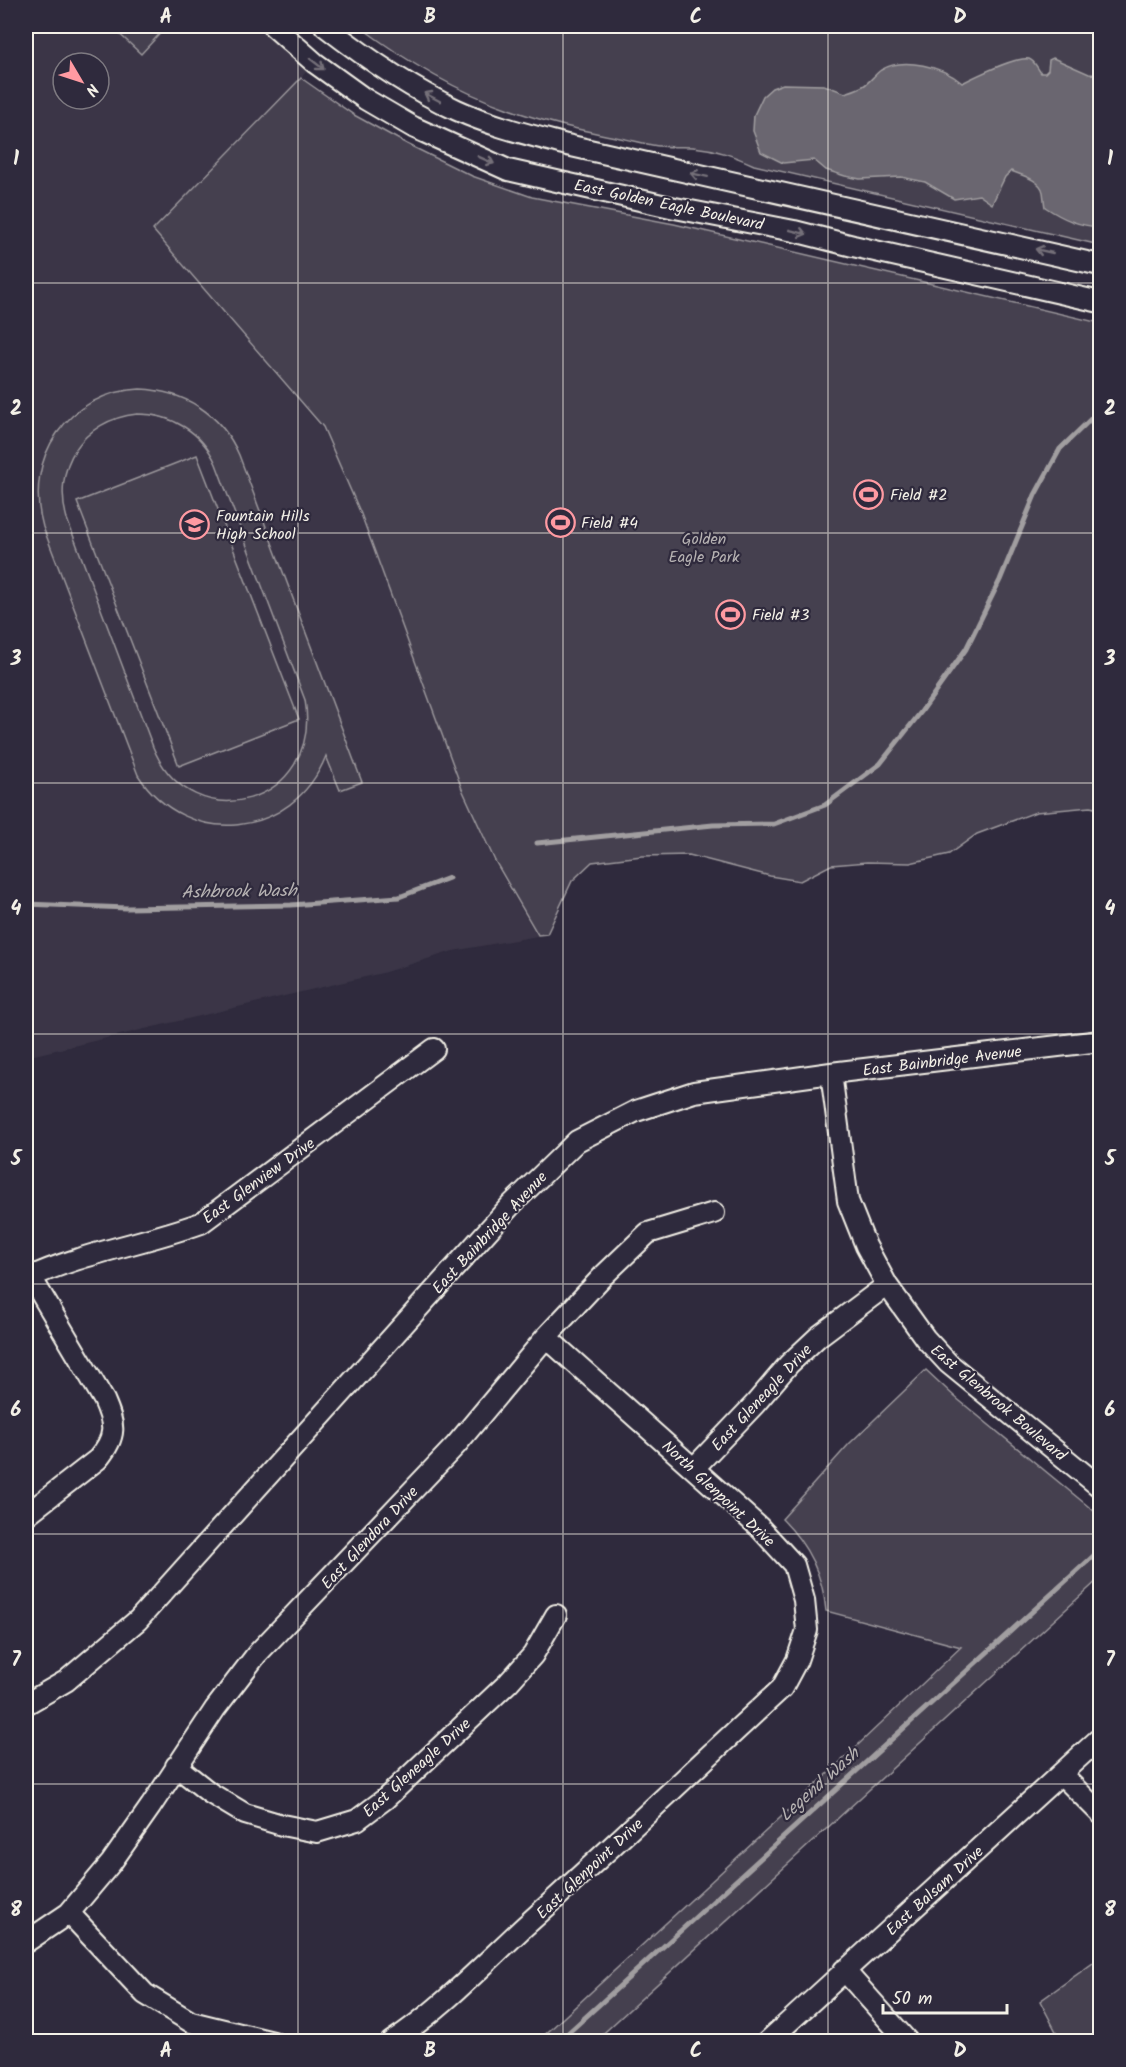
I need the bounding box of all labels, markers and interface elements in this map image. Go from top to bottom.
text: A [160,2,172,34]
text: B [424,2,436,34]
text: C [690,2,702,34]
text: D [953,2,967,34]
north arrow [51,51,111,111]
one-way arrow [309,58,325,70]
text: N [79,78,104,101]
one-way arrow [424,91,441,103]
text: 1 [13,144,19,176]
text: 1 [1107,144,1113,176]
one-way arrow [477,155,495,166]
one-way arrow [689,169,708,181]
street label: East Golden Eagle Boulevard [572,173,767,238]
one-way arrow [789,227,808,239]
one-way arrow [1034,245,1053,257]
text: 2 [10,394,22,426]
text: 2 [1104,394,1116,426]
sports icon: Field #2 [853,478,885,510]
place label: Field #2 [890,483,948,508]
place label: Fountain Hills High School [216,504,310,547]
sports icon: Field #4 [544,506,576,538]
school or university icon: Fountain Hills High School [179,508,211,540]
place label: Field #4 [581,511,638,536]
park label: Golden Eagle Park [669,527,740,570]
sports icon: Field #3 [715,598,747,630]
place label: Field #3 [752,603,809,628]
text: 3 [10,644,22,676]
text: 3 [1104,644,1116,676]
water label: Ashbrook Wash [181,877,298,908]
text: 4 [11,894,22,926]
text: 4 [1105,894,1116,926]
street label: East Bainbridge Avenue [861,1039,1023,1084]
street label: East Glenview Drive [197,1132,320,1231]
text: 5 [10,1144,23,1176]
text: 5 [1104,1144,1117,1176]
street label: East Bainbridge Avenue [426,1166,554,1300]
street label: East Glenbrook Boulevard [924,1338,1073,1469]
street label: East Gleneagle Drive [706,1339,819,1457]
text: 6 [11,1395,22,1427]
text: 6 [1105,1395,1116,1427]
street label: North Glenpoint Drive [656,1435,780,1553]
street label: East Glendora Drive [315,1481,425,1595]
text: 7 [11,1645,21,1677]
text: 7 [1105,1645,1115,1677]
street label: East Gleneagle Drive [357,1712,477,1824]
water label: Legend Wash [773,1740,868,1829]
street label: East Glenpoint Drive [531,1813,649,1926]
street label: East Balsam Drive [880,1840,990,1942]
text: 8 [10,1895,22,1927]
text: 8 [1104,1895,1116,1927]
scale bar [883,1977,1008,2015]
text: 50 m [892,1985,932,2014]
text: A [160,2036,172,2067]
text: B [424,2036,436,2067]
text: C [690,2036,702,2067]
text: D [953,2036,967,2067]

